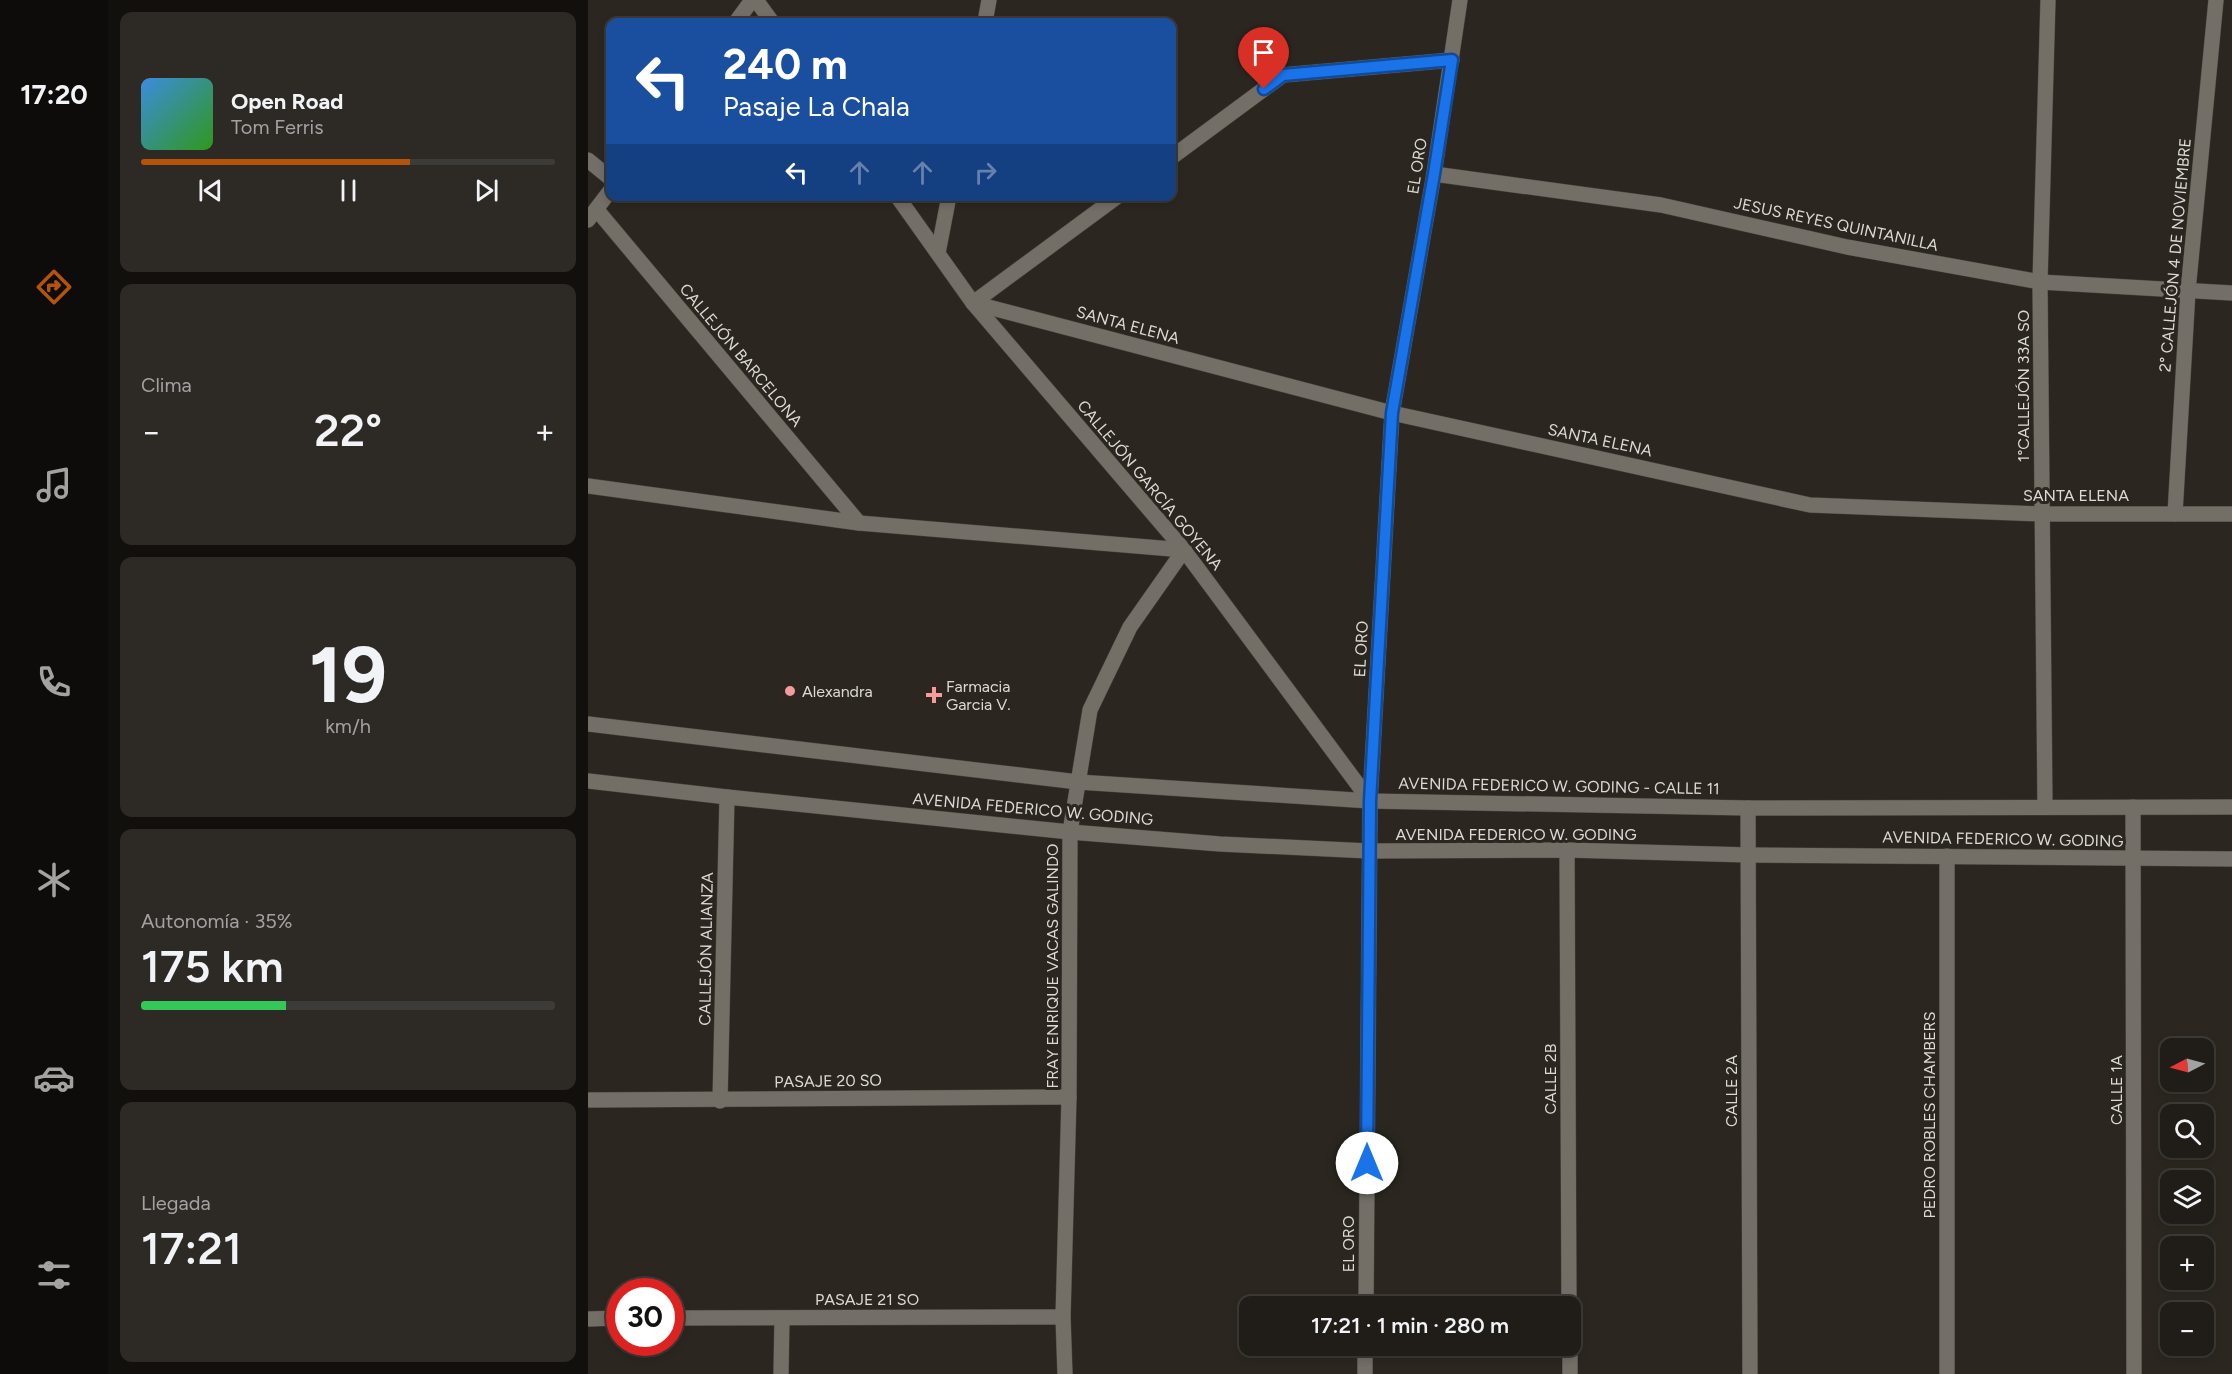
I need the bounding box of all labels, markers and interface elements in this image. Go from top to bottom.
pin [1238,27,1289,89]
icon: arrive [1247,36,1280,69]
text: 240 m [723,39,848,90]
icon: left [624,42,702,120]
text: 17:20 [20,78,88,111]
text: Open Road [231,88,343,115]
text: Pasaje La Chala [723,90,910,123]
text: Tom Ferris [231,115,324,139]
street label: EL ORO [1403,137,1431,195]
street label: 2° CALLEJÓN 4 DE NOVIEMBRE [2155,137,2195,373]
icon: left [780,156,813,189]
icon: ahead [843,156,876,189]
icon: ahead [906,156,939,189]
icon: right [969,156,1002,189]
icon: previous [194,174,227,207]
icon: pause [332,174,365,207]
icon: next [470,174,503,207]
street label: JESUS REYES QUINTANILLA [1732,193,1940,255]
icon: directions [33,266,75,308]
street label: CALLEJÓN BARCELONA [676,280,806,430]
street label: SANTA ELENA [1074,302,1182,348]
street label: 1°CALLEJÓN 33A SO [2014,310,2033,462]
text: Clima [141,373,192,397]
street label: CALLEJÓN GARCÍA GOYENA [1073,396,1227,574]
text: 22° [314,403,382,457]
text: − [141,412,162,451]
text: + [534,412,555,451]
street label: SANTA ELENA [1546,420,1654,460]
icon: music [33,464,75,506]
street label: SANTA ELENA [2023,486,2129,505]
street label: EL ORO [1350,620,1372,678]
text: 19 [309,628,387,722]
icon: phone [33,661,75,703]
place label: Farmacia Garcia V. [946,677,1011,714]
place label: Alexandra [802,682,873,701]
marker: Alexandra [783,684,797,698]
marker: Farmacia Garcia V. [927,688,941,702]
text: km/h [325,714,371,738]
street label: AVENIDA FEDERICO W. GODING - CALLE 11 [1398,774,1720,798]
street label: AVENIDA FEDERICO W. GODING [912,789,1154,829]
street label: AVENIDA FEDERICO W. GODING [1395,825,1637,844]
street label: AVENIDA FEDERICO W. GODING [1882,827,2124,851]
street label: FRAY ENRIQUE VACAS GALINDO [1043,844,1062,1088]
icon: climate [33,859,75,901]
street label: CALLEJÓN ALIANZA [695,872,717,1026]
text: Autonomía · 35% [141,909,293,933]
text: 175 km [141,939,284,993]
street label: PEDRO ROBLES CHAMBERS [1920,1011,1939,1218]
north arrow [2160,1038,2214,1092]
map controls [2160,1038,2214,1356]
street label: CALLE 2B [1541,1043,1560,1115]
street label: CALLE 2A [1722,1055,1741,1127]
street label: CALLE 1A [2107,1055,2126,1125]
icon: car [33,1057,75,1099]
street label: PASAJE 20 SO [774,1071,882,1091]
button: search [2160,1104,2214,1158]
position arrow [1335,1131,1399,1195]
button: layers [2160,1170,2214,1224]
text: Llegada [141,1191,211,1215]
street label: EL ORO [1339,1216,1358,1272]
text: 17:21 [141,1221,242,1275]
button: + [2160,1236,2214,1290]
icon: filters [33,1254,75,1296]
speed limit sign: 30 [606,1278,684,1356]
street label: PASAJE 21 SO [815,1290,919,1309]
button: − [2160,1302,2214,1356]
text: 17:21 · 1 min · 280 m [1311,1312,1509,1339]

